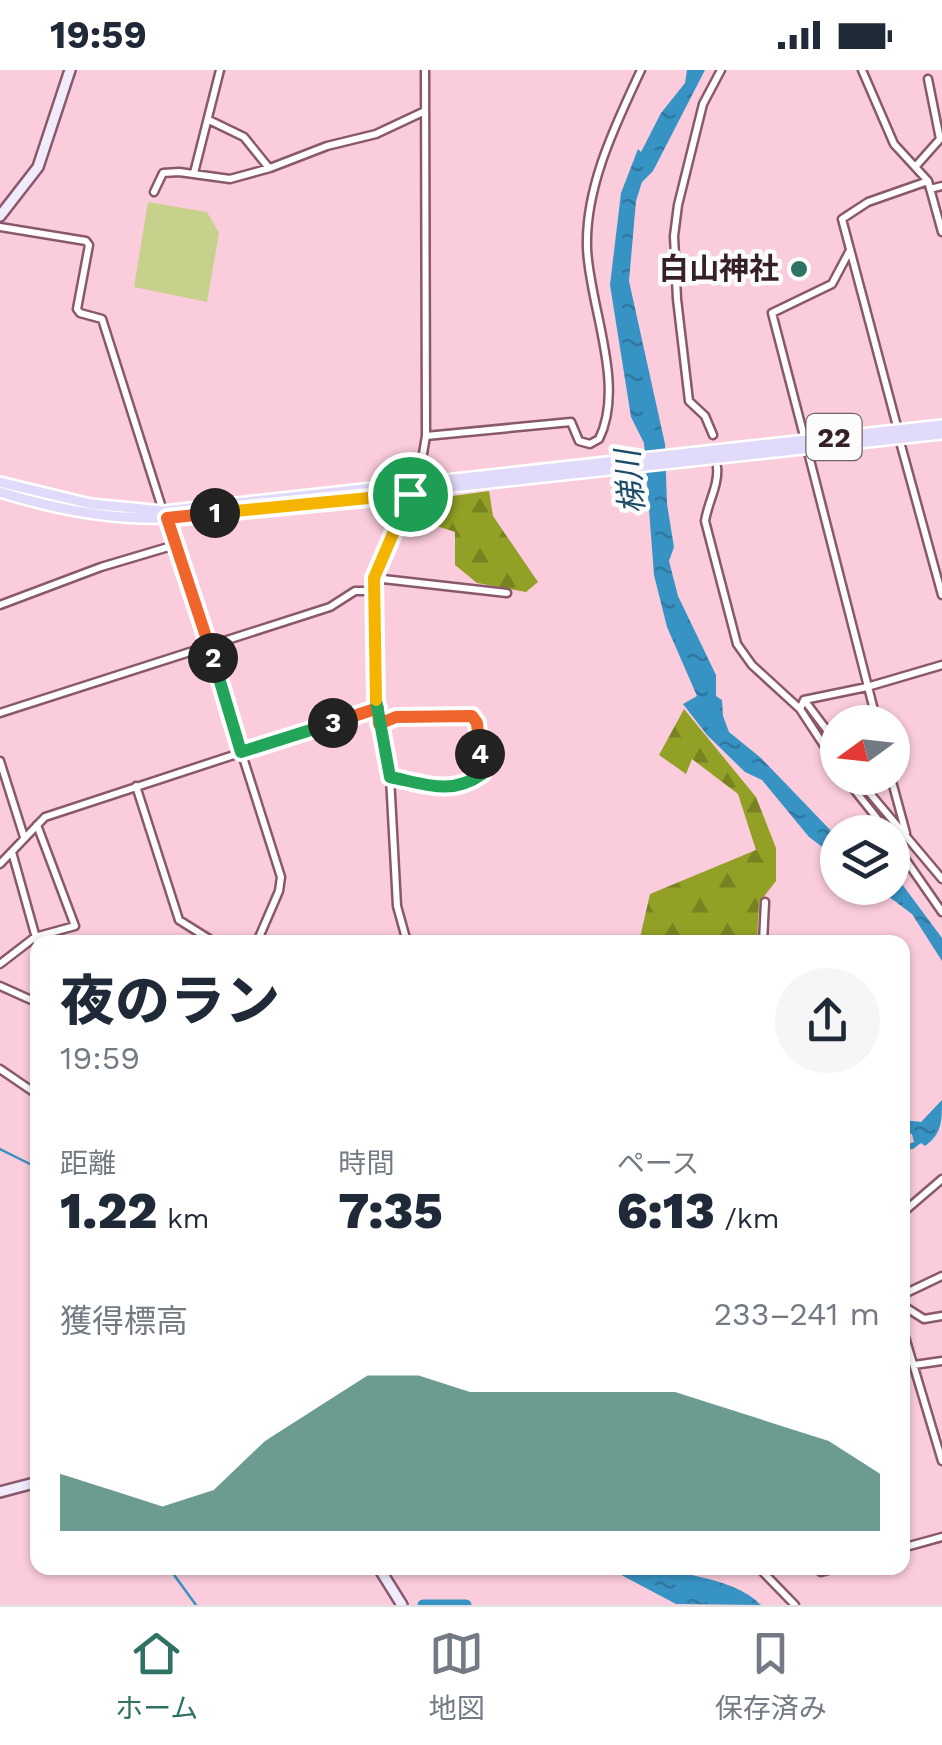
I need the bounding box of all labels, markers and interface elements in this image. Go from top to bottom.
text: 19:59 [50,13,147,57]
place label: 白山神社 [659,251,779,286]
marker: 白山神社 [788,258,810,280]
road number: 22 [806,414,862,460]
water label: 梯川 [608,445,652,516]
pin [368,452,453,537]
icon: arrive [383,467,438,522]
pin: 1 [190,488,240,538]
text: 1 [209,496,221,529]
pin: 2 [188,633,238,683]
text: 2 [205,641,221,674]
pin: 3 [308,698,358,748]
north arrow [820,705,910,795]
map controls [820,705,910,905]
text: 3 [325,706,341,739]
pin: 4 [455,729,505,779]
text: 4 [471,737,489,770]
button: layers [820,815,910,905]
button: share [775,968,880,1073]
text: 夜のラン [60,969,280,1033]
text: 19:59 [60,1039,140,1077]
text: 距離 [60,1147,116,1180]
text: 時間 [338,1147,394,1180]
text: ペース [617,1147,699,1180]
text: 1.22 [60,1181,157,1240]
text: 7:35 [338,1181,443,1240]
text: 6:13 [617,1181,715,1240]
text: km [157,1202,209,1235]
text: /km [715,1202,779,1235]
text: 233–241 m [713,1295,880,1333]
text: 獲得標高 [60,1302,188,1340]
tab: ホーム [115,1626,198,1726]
tab: 地図 [429,1626,485,1726]
tab: 保存済み [715,1626,827,1726]

